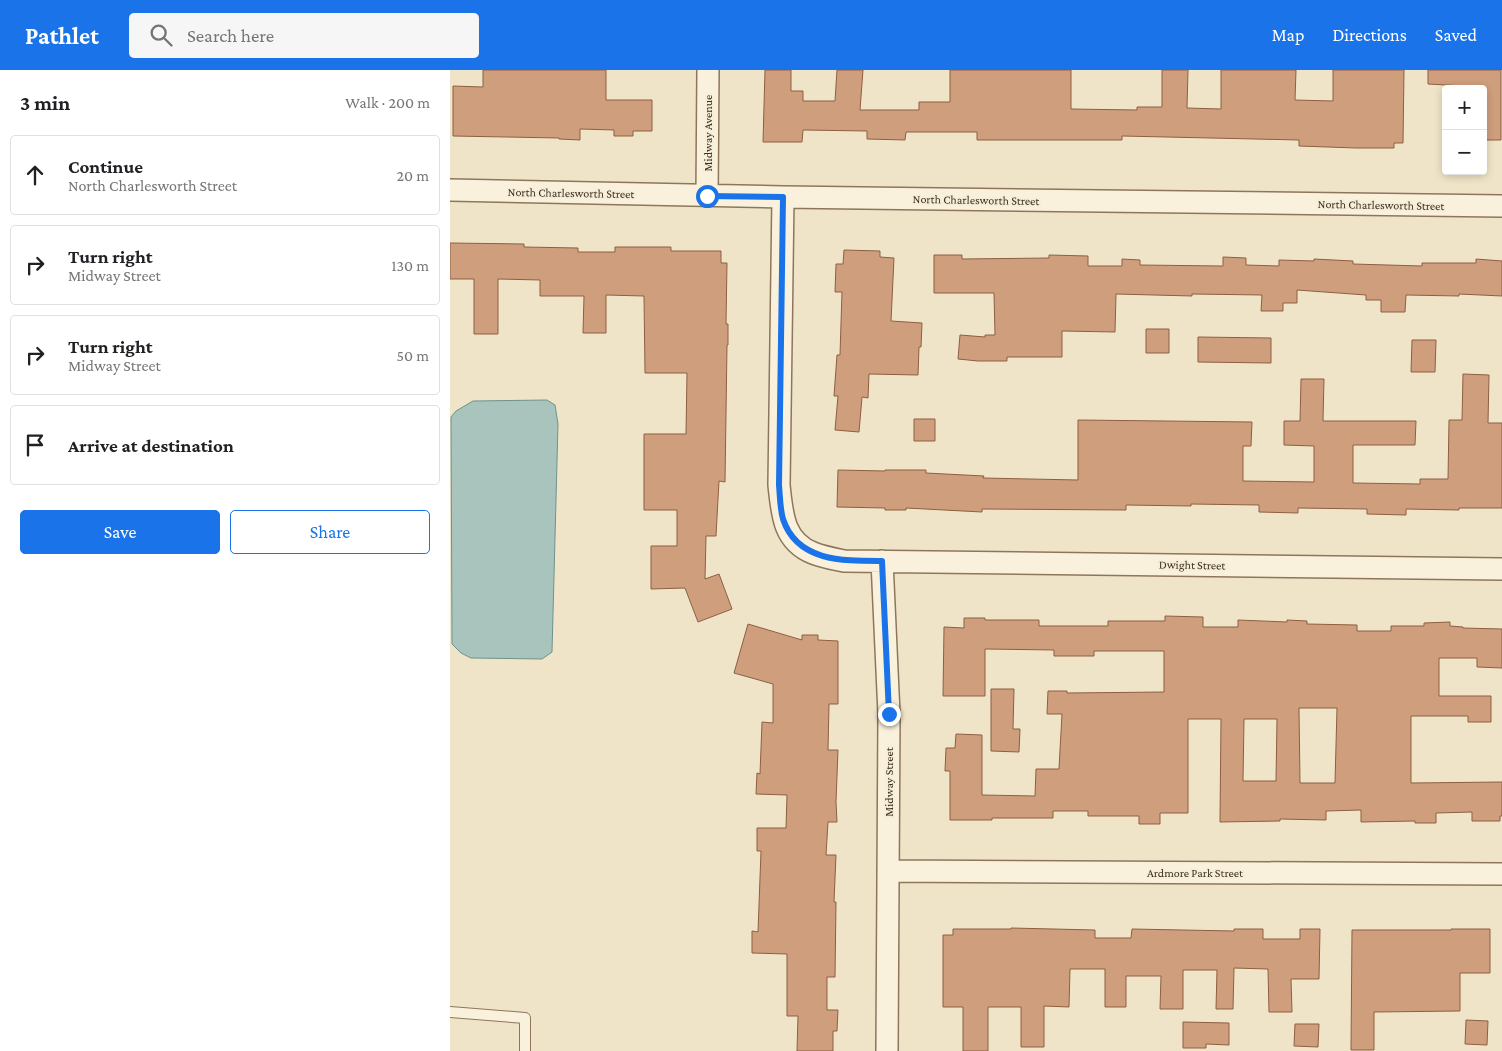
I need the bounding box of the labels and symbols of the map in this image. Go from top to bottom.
street label: Midway Avenue [701,95,715,171]
street label: North Charlesworth Street [508,185,636,201]
route start [696,185,719,208]
street label: North Charlesworth Street [913,192,1041,208]
street label: North Charlesworth Street [1318,197,1446,213]
street label: Dwight Street [1159,557,1226,573]
route end [878,703,901,726]
street label: Midway Street [882,746,896,817]
street label: Ardmore Park Street [1147,866,1244,880]

